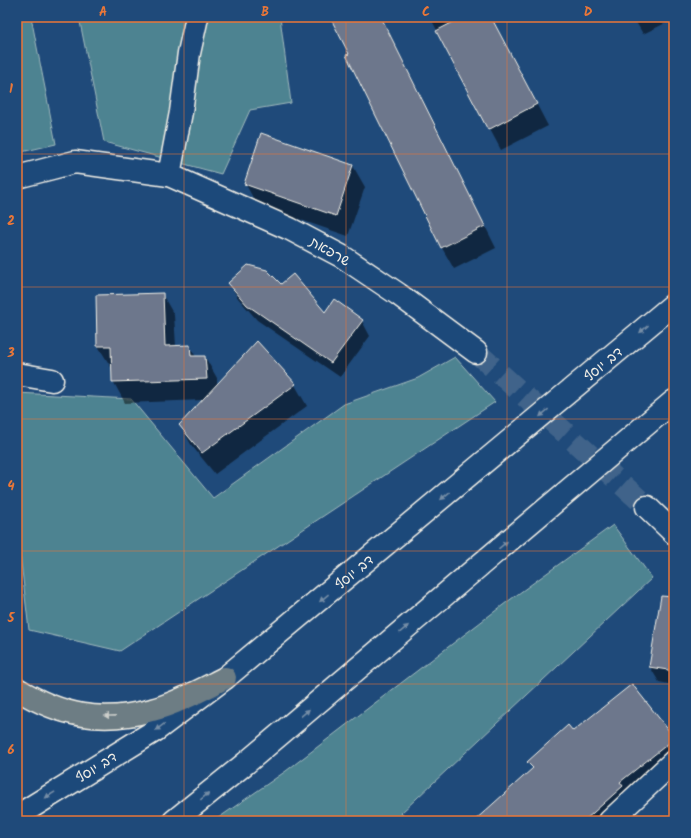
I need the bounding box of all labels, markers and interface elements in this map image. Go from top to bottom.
text: A [99,2,107,23]
text: B [261,2,269,23]
text: C [422,2,430,23]
text: D [584,2,593,23]
text: 1 [9,79,13,100]
text: 2 [7,211,15,232]
street label: שרפאת [304,231,354,272]
one-way arrow [639,325,649,334]
street label: דב יוסף [579,342,628,388]
text: 3 [6,343,15,364]
one-way arrow [539,408,550,417]
text: 4 [7,476,15,497]
one-way arrow [439,492,450,501]
one-way arrow [498,541,509,550]
street label: דב יוסף [330,550,379,596]
one-way arrow [318,593,329,602]
text: 5 [7,608,16,629]
one-way arrow [399,625,409,634]
one-way arrow [299,709,310,718]
one-way arrow [103,713,116,719]
one-way arrow [155,723,166,731]
text: 6 [7,740,15,761]
street label: דב יוסף [72,747,121,789]
one-way arrow [44,792,56,799]
one-way arrow [199,792,210,801]

